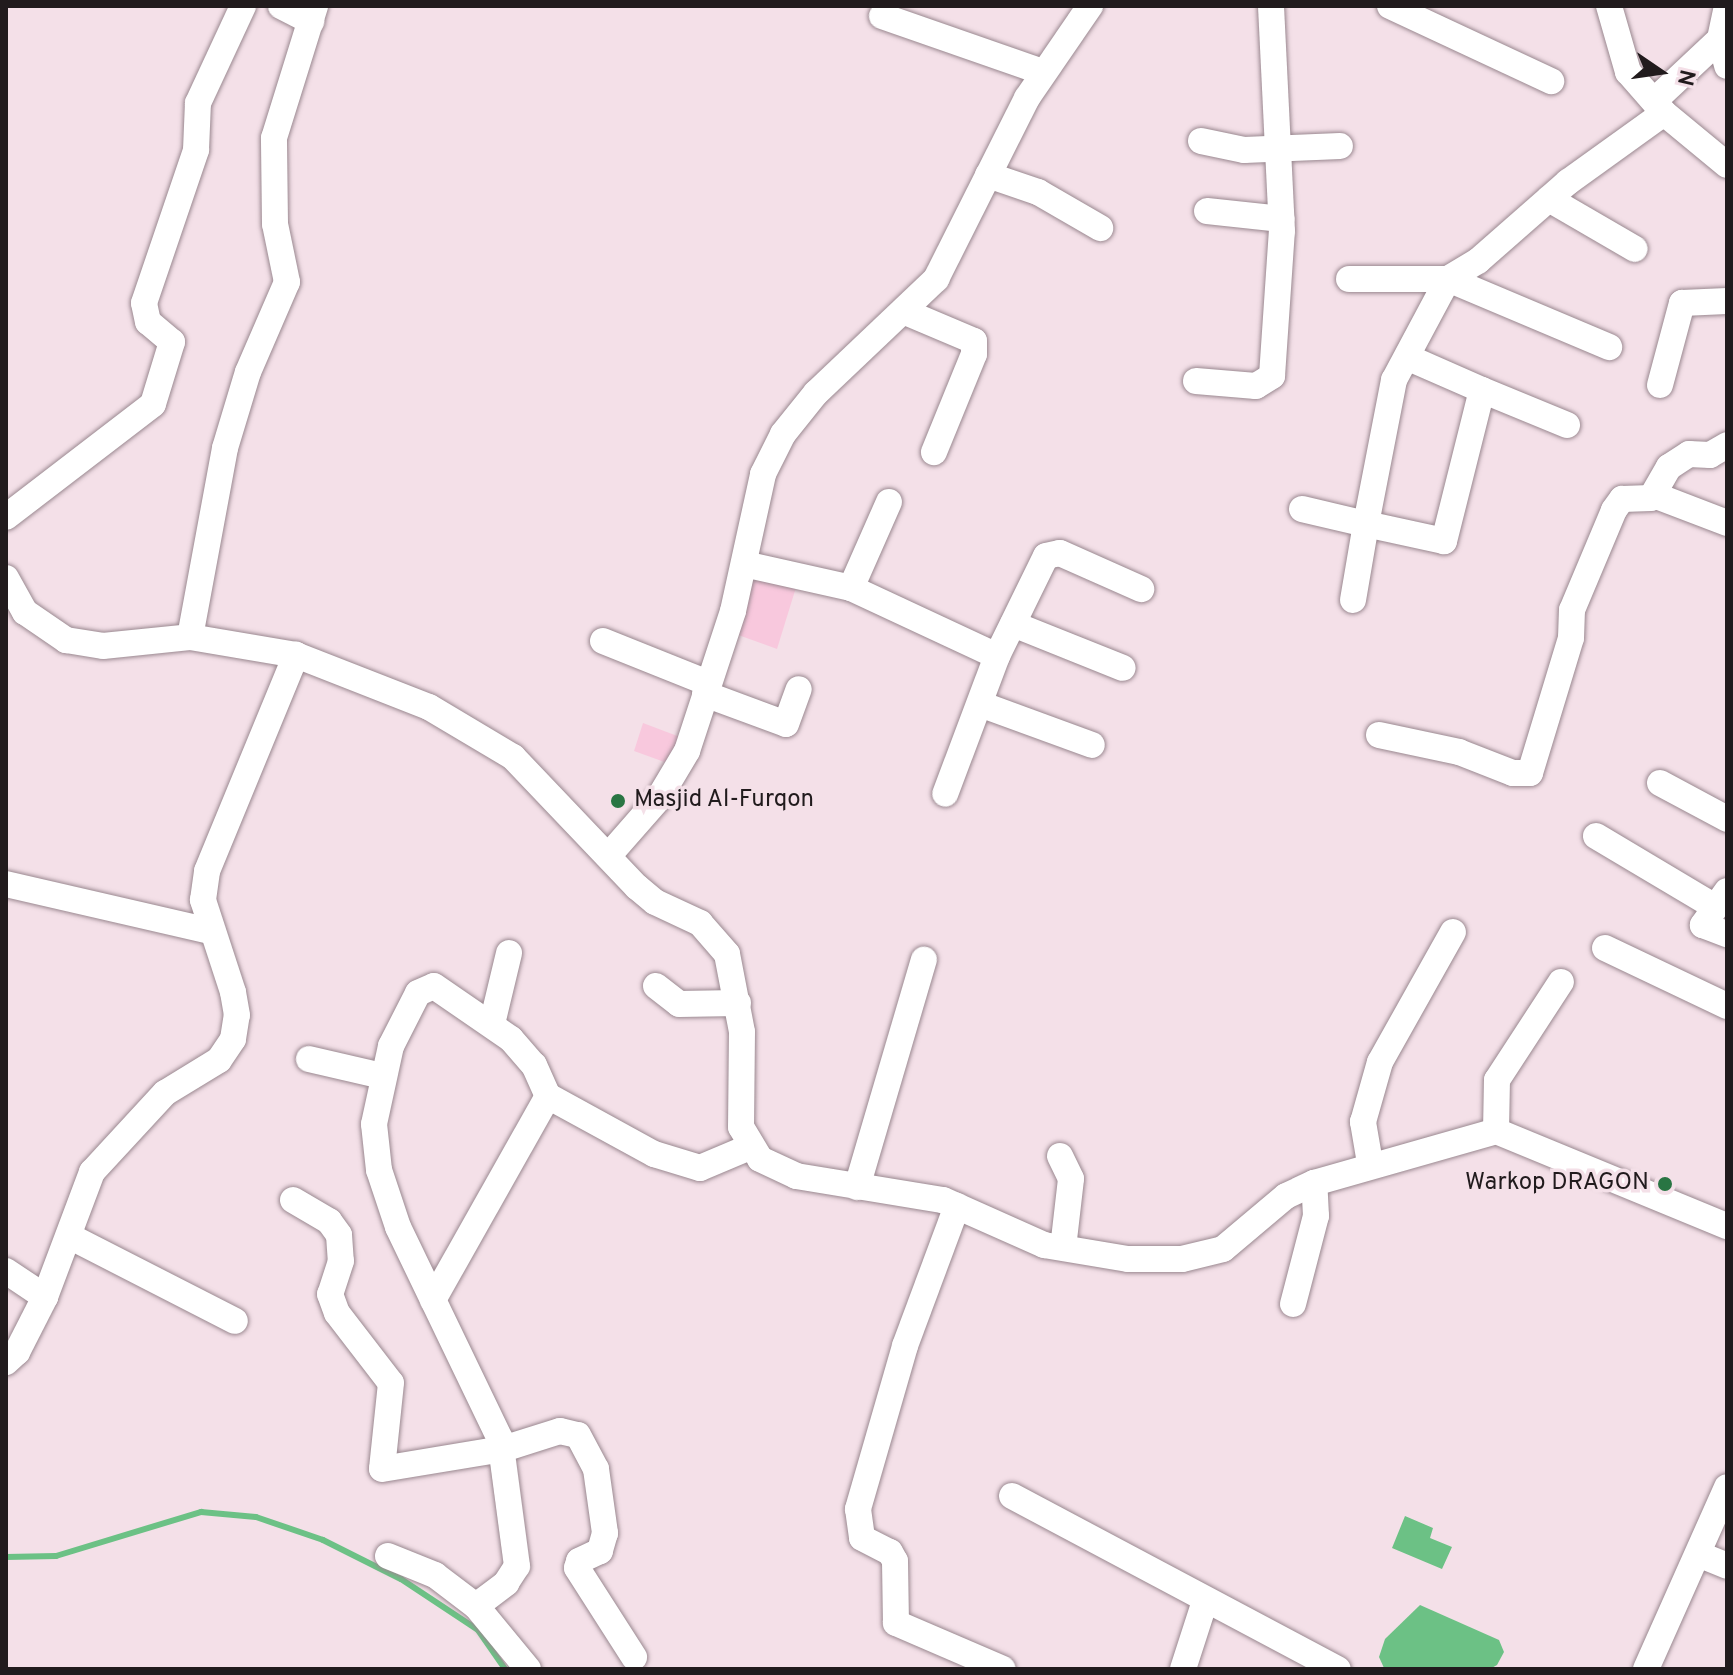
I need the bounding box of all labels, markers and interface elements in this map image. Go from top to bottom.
north arrow [1621,32,1701,112]
text: N [1670,67,1700,88]
place label: Masjid Al-Furqon [634,787,815,815]
marker: Masjid Al-Furqon [609,792,627,810]
place label: Warkop DRAGON [1465,1170,1649,1198]
marker: Warkop DRAGON [1656,1175,1674,1193]

